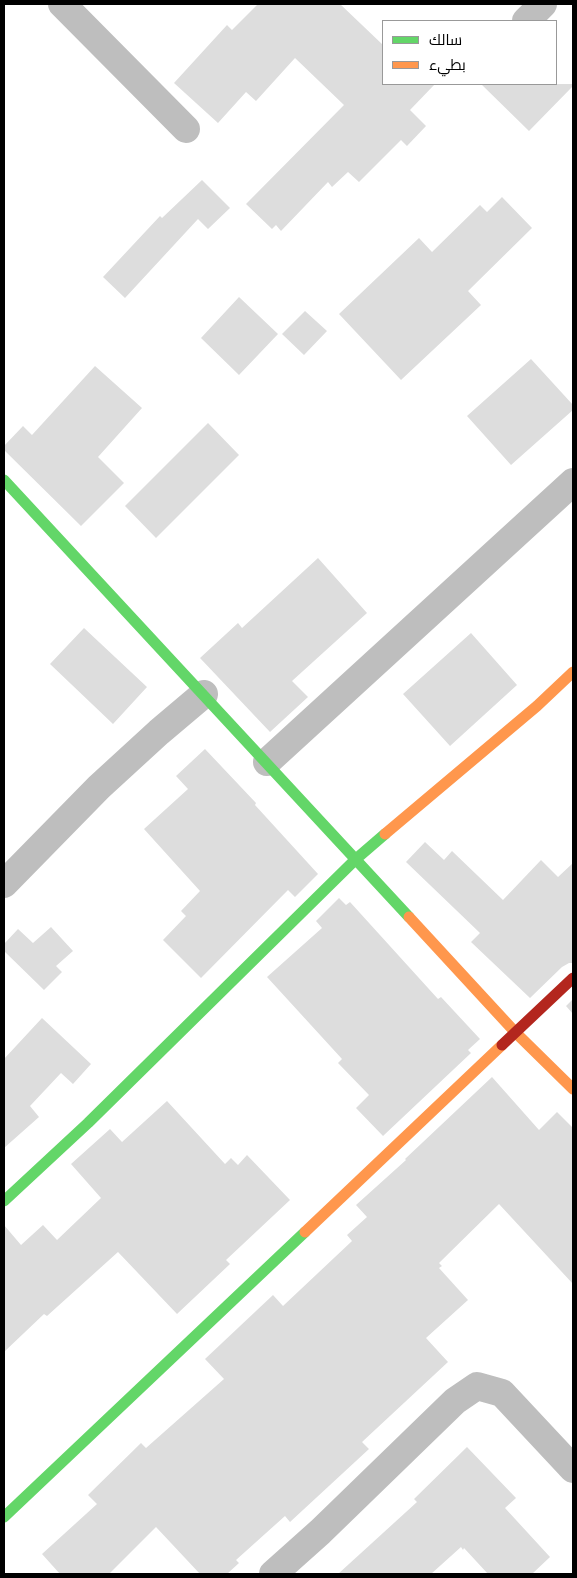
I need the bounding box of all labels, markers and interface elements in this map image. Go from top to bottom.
legend [382,20,557,85]
text: سالك [429,30,462,49]
text: بطيء [429,55,466,74]

